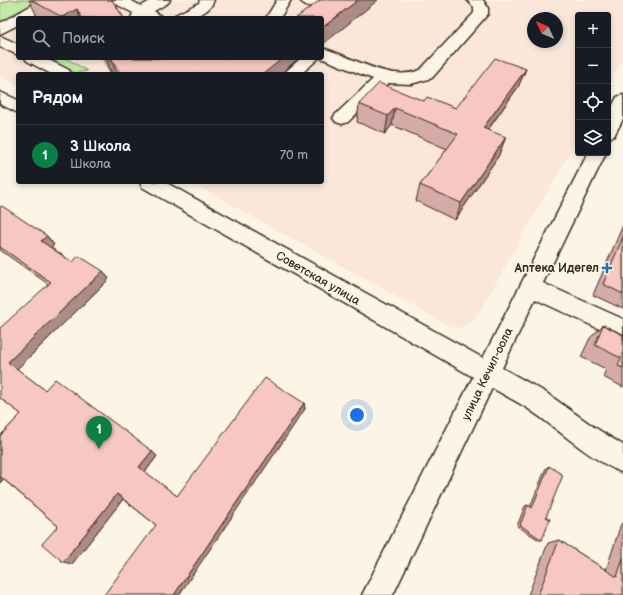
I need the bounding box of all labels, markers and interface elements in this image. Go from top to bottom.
north arrow [527,12,563,48]
map controls [575,12,611,156]
button: + [575,12,611,48]
search box [16,16,324,60]
icon: search [30,27,52,49]
text: Поиск [62,29,105,48]
button: − [575,48,611,84]
button: locate [575,84,611,120]
text: Рядом [32,88,83,108]
button: layers [575,120,611,156]
text: 3 Школа [70,137,131,156]
text: 1 [42,147,48,163]
text: 70 m [280,147,308,163]
text: Школа [70,156,111,172]
street label: Советская улица [273,248,363,309]
place label: Аптека Идегел [514,261,599,276]
marker: Аптека Идегел [602,263,612,273]
street label: улица Кечил-оола [459,325,516,423]
your location [347,405,367,425]
pin: 1 [86,416,112,449]

